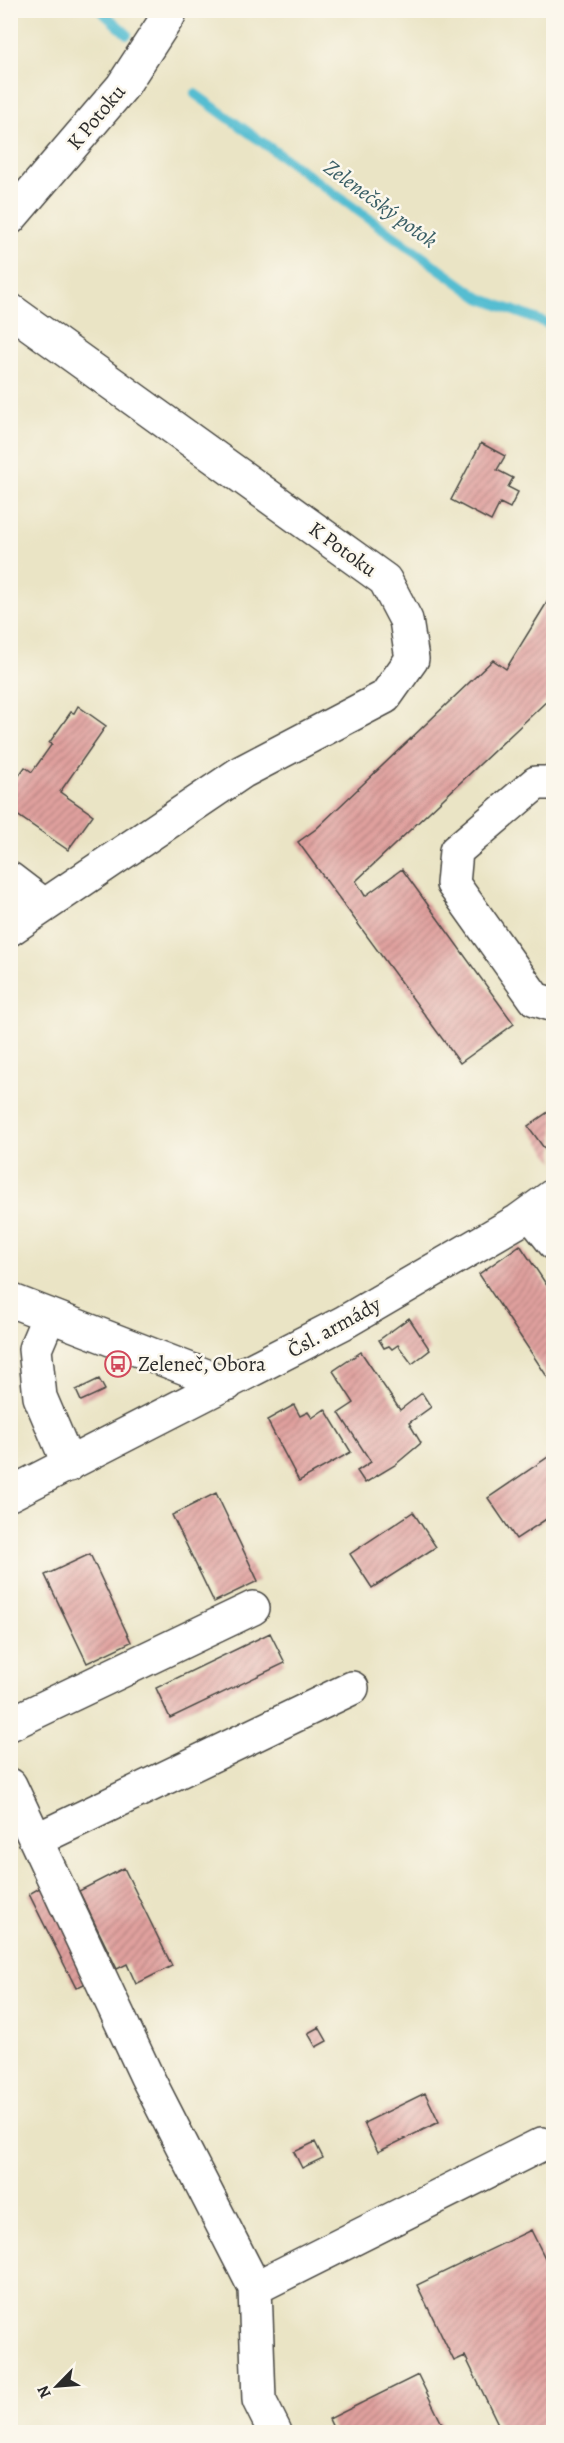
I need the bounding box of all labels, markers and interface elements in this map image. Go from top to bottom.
street label: K Potoku [60,78,132,156]
water label: Zelenečský potok [317,152,443,255]
street label: K Potoku [303,515,383,584]
street label: Čsl. armády [282,1290,386,1364]
bus stop icon: Zeleneč, Obora [103,1349,133,1379]
place label: Zeleneč, Obora [138,1350,266,1378]
north arrow [27,2356,87,2416]
text: N [32,2382,57,2402]

